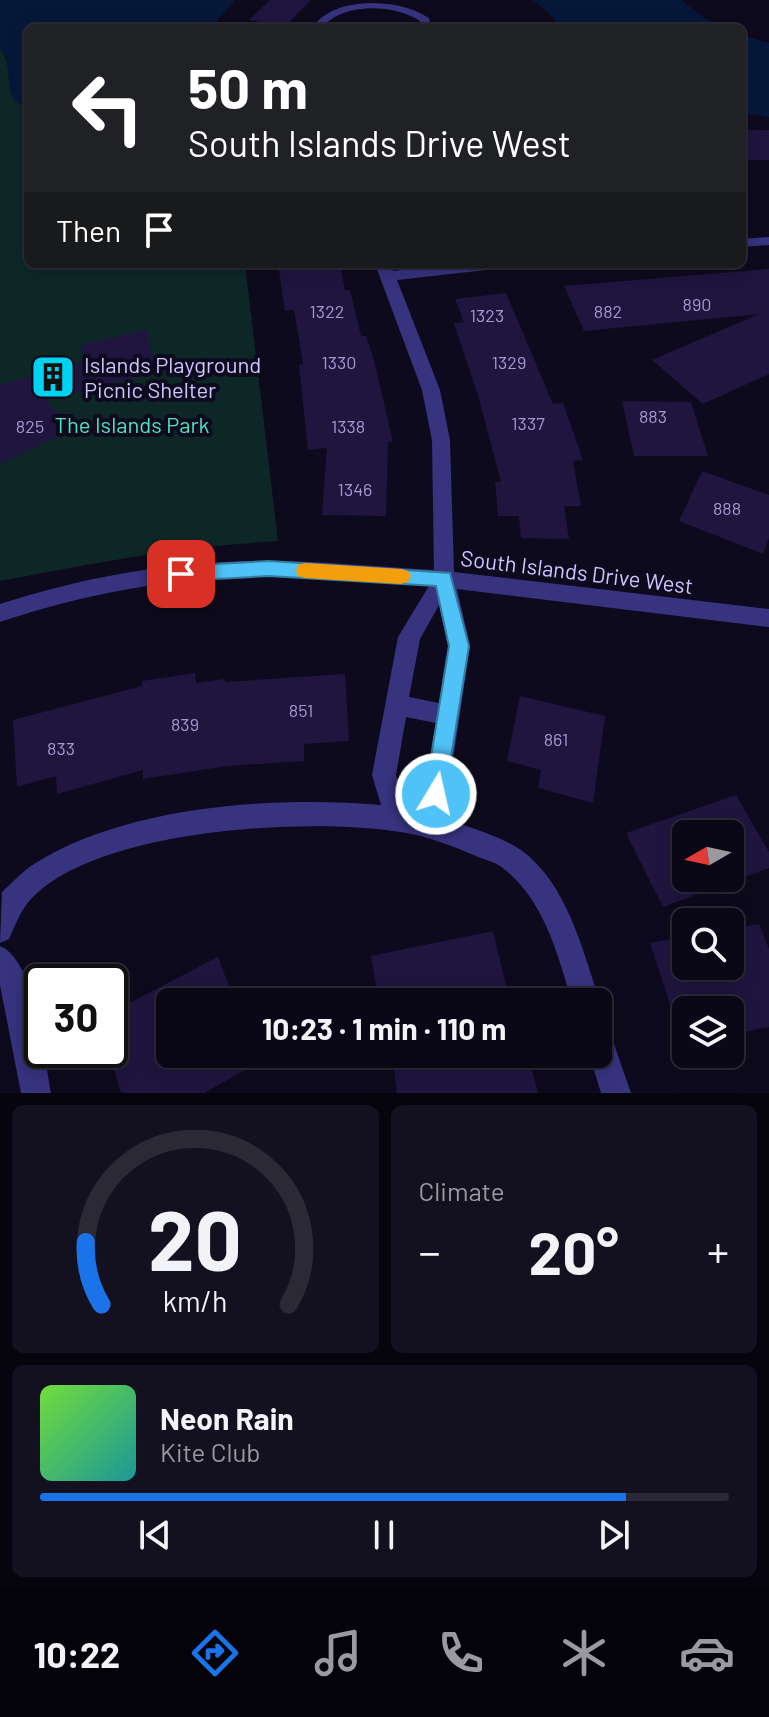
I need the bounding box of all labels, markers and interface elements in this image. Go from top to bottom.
text: 50 m [188,53,308,120]
icon: left [56,56,160,160]
text: South Islands Drive West [188,121,571,164]
icon: arrive [137,208,181,252]
text: Then [56,212,121,248]
house number: 890 [683,293,711,315]
house number: 1322 [310,300,344,322]
house number: 882 [594,300,622,322]
house number: 1323 [470,304,504,326]
place label: Islands Playground Picnic Shelter [84,351,261,402]
house number: 1330 [321,351,357,373]
house number: 1329 [492,351,526,373]
building icon: Islands Playground Picnic Shelter [29,353,77,401]
house number: 883 [639,405,667,427]
park label: The Islands Park [55,411,209,437]
house number: 1337 [511,412,545,434]
house number: 825 [16,415,44,437]
house number: 1338 [331,415,365,437]
house number: 1346 [338,478,372,500]
house number: 888 [713,497,741,519]
pin [147,540,215,608]
street label: South Islands Drive West [459,544,695,598]
icon: arrive [159,552,203,596]
house number: 851 [289,699,313,721]
house number: 839 [171,713,199,735]
house number: 861 [544,728,568,750]
house number: 833 [47,737,75,759]
position arrow [394,752,478,836]
north arrow [672,820,744,892]
map controls [672,820,744,1068]
button: search [672,908,744,980]
speed limit sign: 30 [24,964,128,1068]
button: layers [672,996,744,1068]
text: 10:23 · 1 min · 110 m [262,1010,506,1046]
text: Climate [419,1175,505,1206]
text: 20 [148,1188,242,1288]
text: 20° [529,1215,619,1287]
text: − [419,1224,441,1277]
text: + [707,1224,729,1277]
text: km/h [163,1283,228,1318]
text: Neon Rain [160,1400,294,1436]
text: Kite Club [160,1436,261,1467]
icon: previous [133,1513,177,1557]
icon: pause [362,1513,406,1557]
icon: next [592,1513,636,1557]
icon: directions [187,1625,243,1681]
icon: music [310,1625,366,1681]
icon: phone [433,1625,489,1681]
icon: climate [556,1625,612,1681]
icon: car [679,1625,735,1681]
text: 10:22 [34,1632,120,1675]

